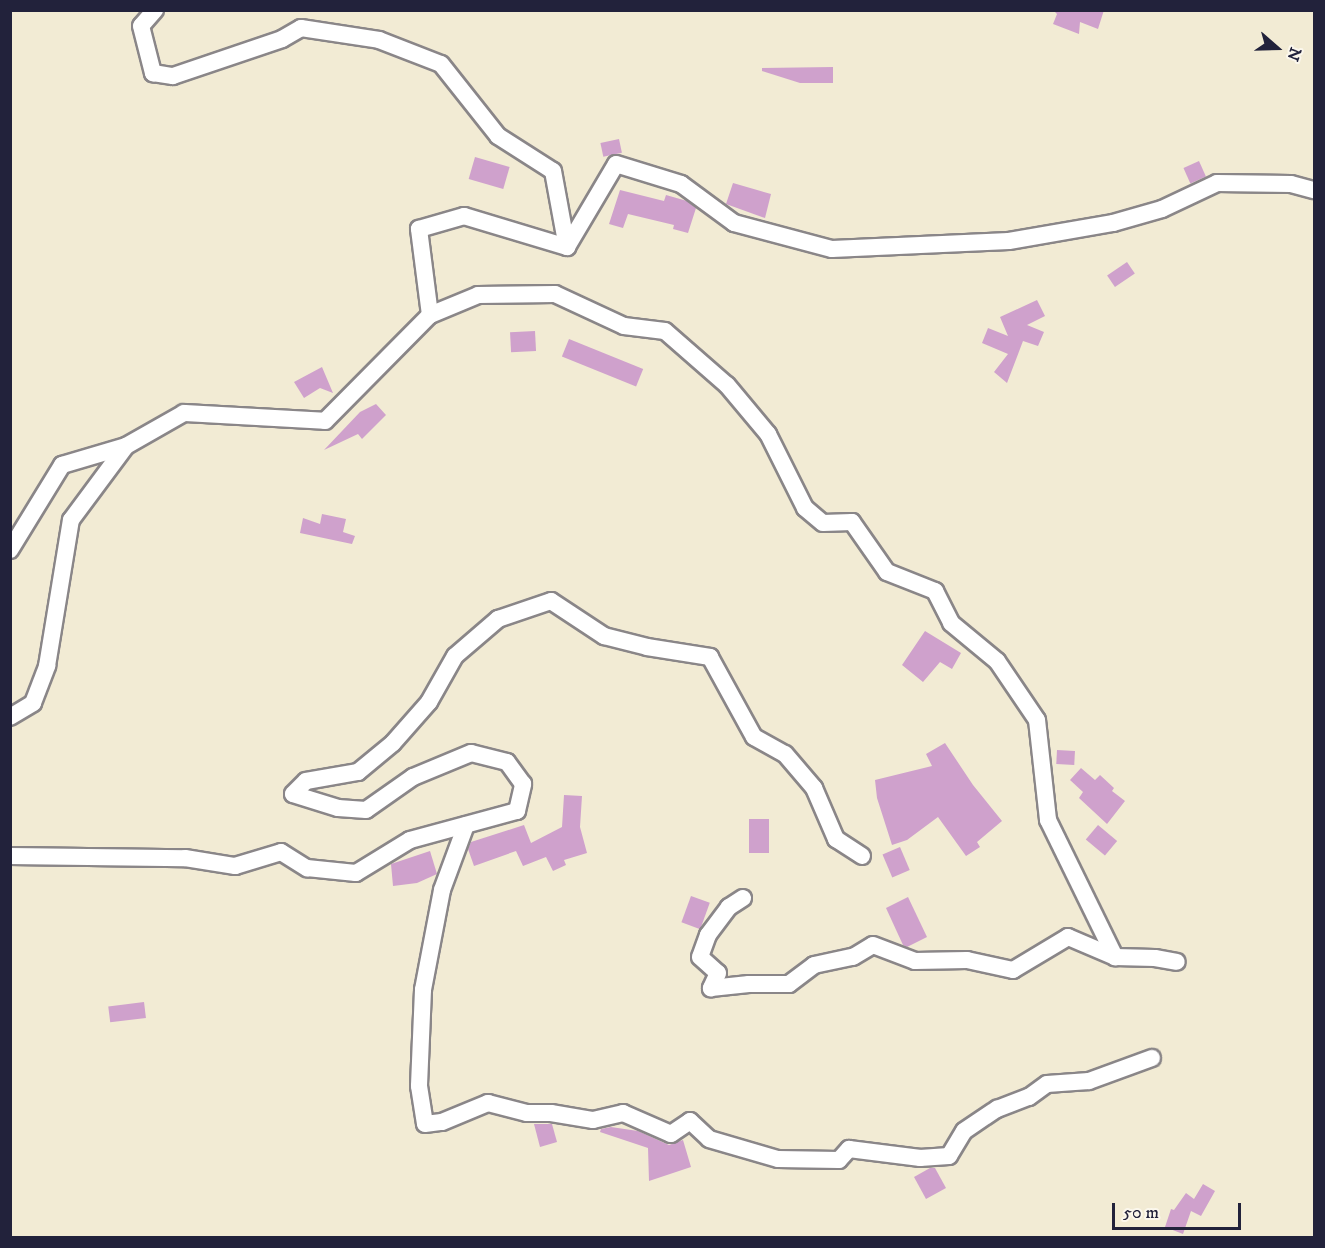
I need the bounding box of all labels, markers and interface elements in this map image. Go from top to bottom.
north arrow [1247,18,1307,78]
text: N [1282,45,1306,64]
scale bar [1115,1191,1244,1229]
text: 50 m [1123,1202,1159,1224]

